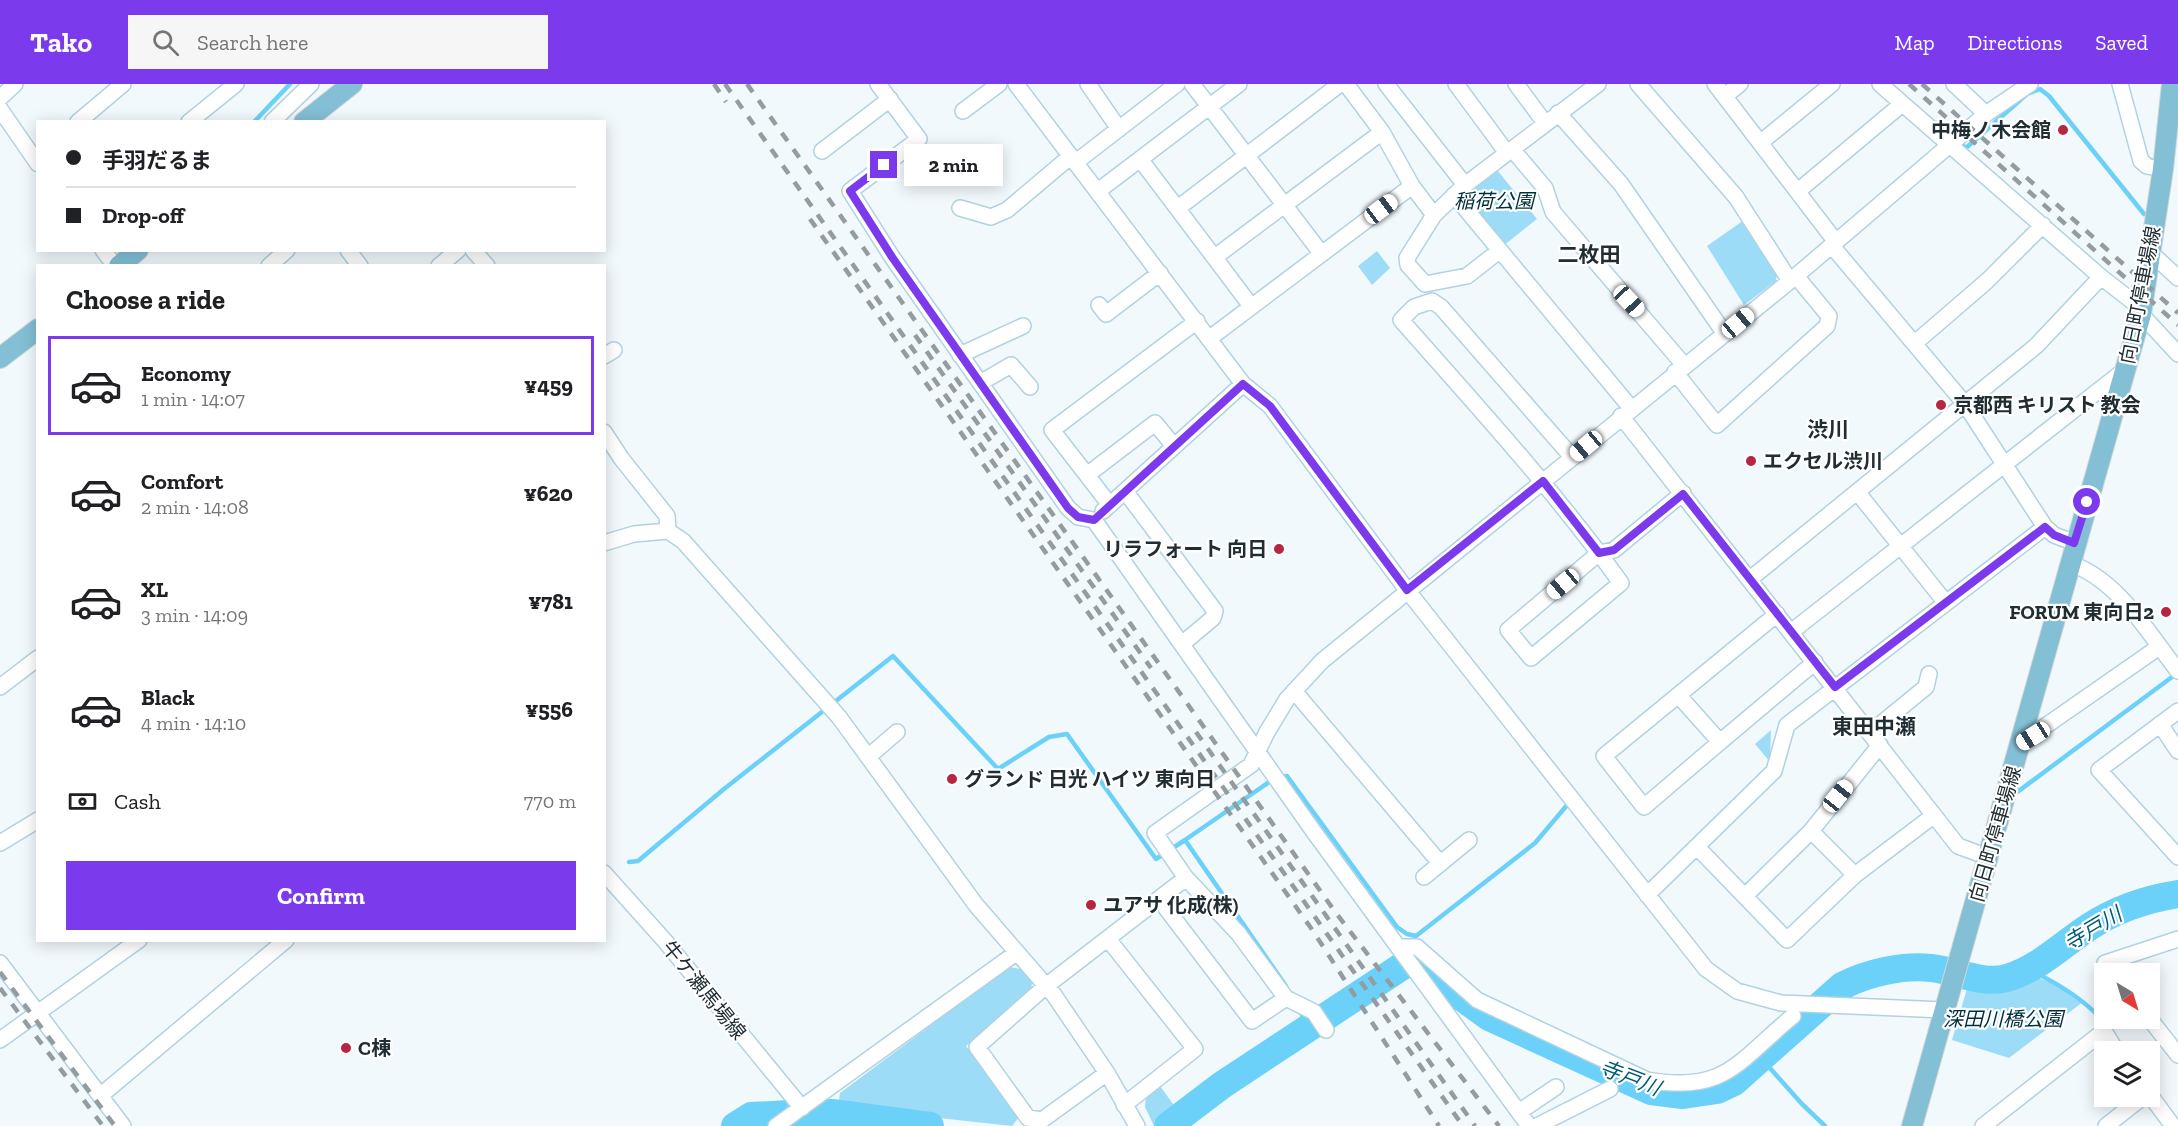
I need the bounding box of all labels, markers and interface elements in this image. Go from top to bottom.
search box [128,15,548,69]
text: Tako [30,26,92,59]
icon: search [149,26,182,59]
text: Search here [197,29,308,56]
text: Map [1895,30,1935,55]
text: Directions [1968,30,2062,55]
text: Saved [2095,30,2148,55]
place label: 中梅ノ木会館 [1931,118,2051,142]
marker: 中梅ノ木会館 [2056,123,2070,137]
callout: 2 min [905,144,1004,186]
text: 手羽だるま [102,147,212,174]
route end [870,151,897,178]
text: 2 min [929,153,978,177]
park label: 稲荷公園 [1454,189,1537,213]
car [1361,191,1401,227]
text: Drop-off [102,202,184,229]
street label: 向日町停車場線 [2115,224,2165,366]
district label: 二枚田 [1558,242,1621,267]
car [1610,282,1648,320]
text: Choose a ride [66,284,225,316]
car [1718,305,1758,341]
icon: car [69,359,123,413]
text: Economy [141,360,231,387]
text: ¥459 [524,372,573,399]
text: 1 min · 14:07 [141,387,245,411]
place label: 京都西 キリスト 教会 [1953,393,2140,417]
marker: 京都西 キリスト 教会 [1934,398,1948,412]
district label: 渋川 [1807,417,1849,442]
car [1566,428,1606,464]
place label: エクセル渋川 [1763,449,1883,473]
marker: エクセル渋川 [1744,454,1758,468]
icon: car [69,467,123,521]
text: Comfort [141,468,223,495]
text: ¥620 [524,480,573,507]
route start [2073,488,2100,515]
text: 2 min · 14:08 [141,495,249,519]
place label: リラフォート 向日 [1103,537,1267,561]
marker: リラフォート 向日 [1272,542,1286,556]
car [1543,566,1583,602]
icon: car [69,575,123,629]
text: XL [141,576,168,603]
text: ¥781 [528,588,573,615]
place label: FORUM 東向日2 [2009,600,2154,624]
text: 3 min · 14:09 [141,603,248,627]
marker: FORUM 東向日2 [2159,605,2173,619]
icon: car [69,683,123,737]
text: Black [141,684,195,711]
text: ¥556 [525,696,573,723]
text: 4 min · 14:10 [141,711,246,735]
district label: 東田中瀬 [1832,714,1916,739]
car [2013,719,2053,753]
street label: 向日町停車場線 [1964,763,2026,905]
place label: グランド 日光 ハイツ 東向日 [964,767,1215,791]
marker: グランド 日光 ハイツ 東向日 [945,772,959,786]
car [1820,776,1856,816]
icon: cash [66,785,99,818]
text: Cash [114,788,161,815]
text: 770 m [524,789,576,813]
button: Confirm [66,861,576,930]
place label: ユアサ 化成(株) [1103,893,1239,917]
marker: ユアサ 化成(株) [1084,898,1098,912]
water label: 寺戸川 [2059,901,2128,956]
street label: 牛ケ瀬馬場線 [657,936,751,1044]
north arrow [2094,963,2160,1029]
map controls [2094,963,2160,1107]
park label: 深田川橋公園 [1943,1007,2066,1031]
place label: C棟 [358,1036,391,1060]
marker: C棟 [339,1041,353,1055]
button: layers [2094,1041,2160,1107]
water label: 寺戸川 [1596,1055,1666,1101]

